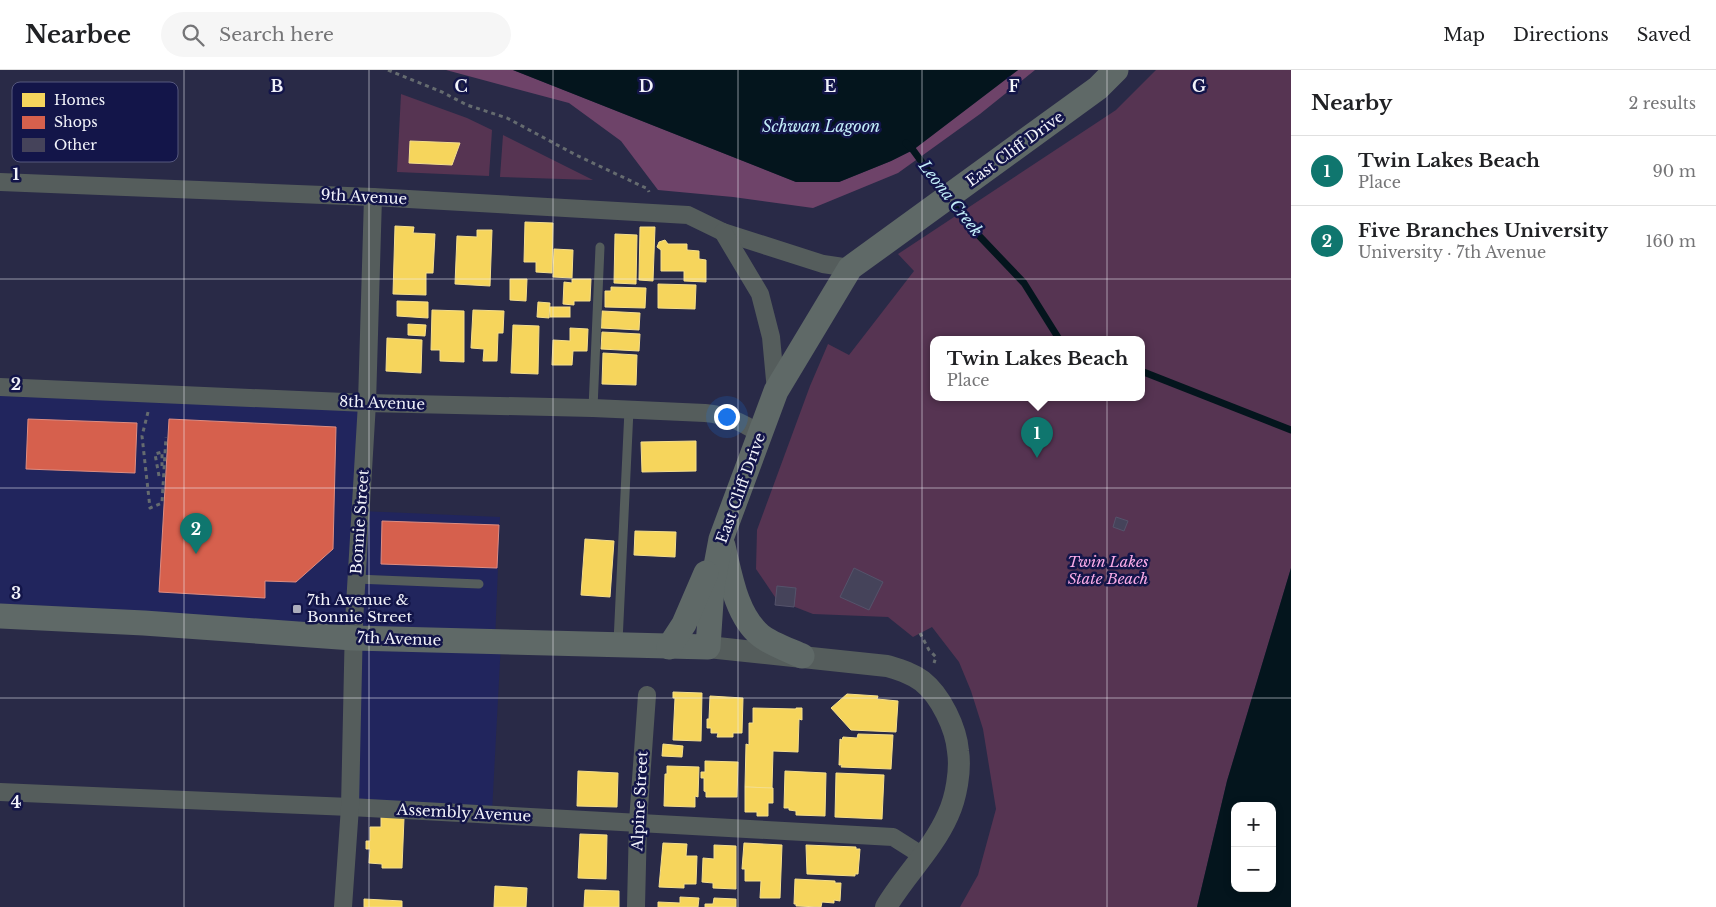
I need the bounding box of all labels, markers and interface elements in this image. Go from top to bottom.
search box [161,12,511,57]
text: Nearbee [25,20,131,49]
icon: search [179,21,207,49]
text: Search here [219,23,334,46]
text: Map [1443,24,1485,46]
text: Directions [1513,24,1609,46]
text: Saved [1637,24,1691,46]
text: B [271,76,284,96]
text: C [454,76,468,96]
text: D [639,76,653,96]
text: E [824,76,836,96]
text: F [1008,76,1020,96]
text: G [1192,76,1206,96]
legend [12,82,178,162]
text: Nearby [1311,90,1392,116]
text: Homes [54,91,105,109]
text: 2 results [1628,93,1696,113]
street label: East Cliff Drive [962,107,1067,190]
text: Shops [54,113,98,131]
water label: Schwan Lagoon [762,116,880,136]
text: Other [54,136,97,154]
text: Twin Lakes Beach [1358,149,1540,172]
water label: Leona Creek [914,155,987,240]
text: 1 [1324,161,1330,181]
text: 90 m [1653,161,1696,181]
text: 1 [13,164,20,184]
text: Place [1358,172,1401,192]
street label: 9th Avenue [320,185,408,208]
text: Five Branches University [1358,219,1608,242]
text: 2 [1322,231,1332,251]
text: 160 m [1645,231,1696,251]
text: University · 7th Avenue [1358,242,1546,262]
popup [930,336,1145,401]
text: Twin Lakes Beach [947,347,1128,370]
text: Place [947,370,989,390]
text: 2 [11,374,21,394]
street label: 8th Avenue [339,392,425,413]
your location [714,404,740,430]
pin: 1 [1021,417,1053,458]
street label: East Cliff Drive [712,430,769,546]
street label: Bonnie Street [346,469,373,575]
pin: 2 [180,513,212,554]
park label: Twin Lakes State Beach [1067,552,1149,588]
text: 3 [11,583,21,603]
place label: 7th Avenue & Bonnie Street [307,590,412,626]
marker: 7th Avenue & Bonnie Street [291,603,303,615]
street label: 7th Avenue [357,628,442,649]
street label: Alpine Street [627,750,652,852]
text: 4 [11,792,21,812]
street label: Assembly Avenue [395,799,532,826]
map controls [1231,802,1276,892]
button: + [1231,802,1276,847]
button: − [1231,847,1276,892]

